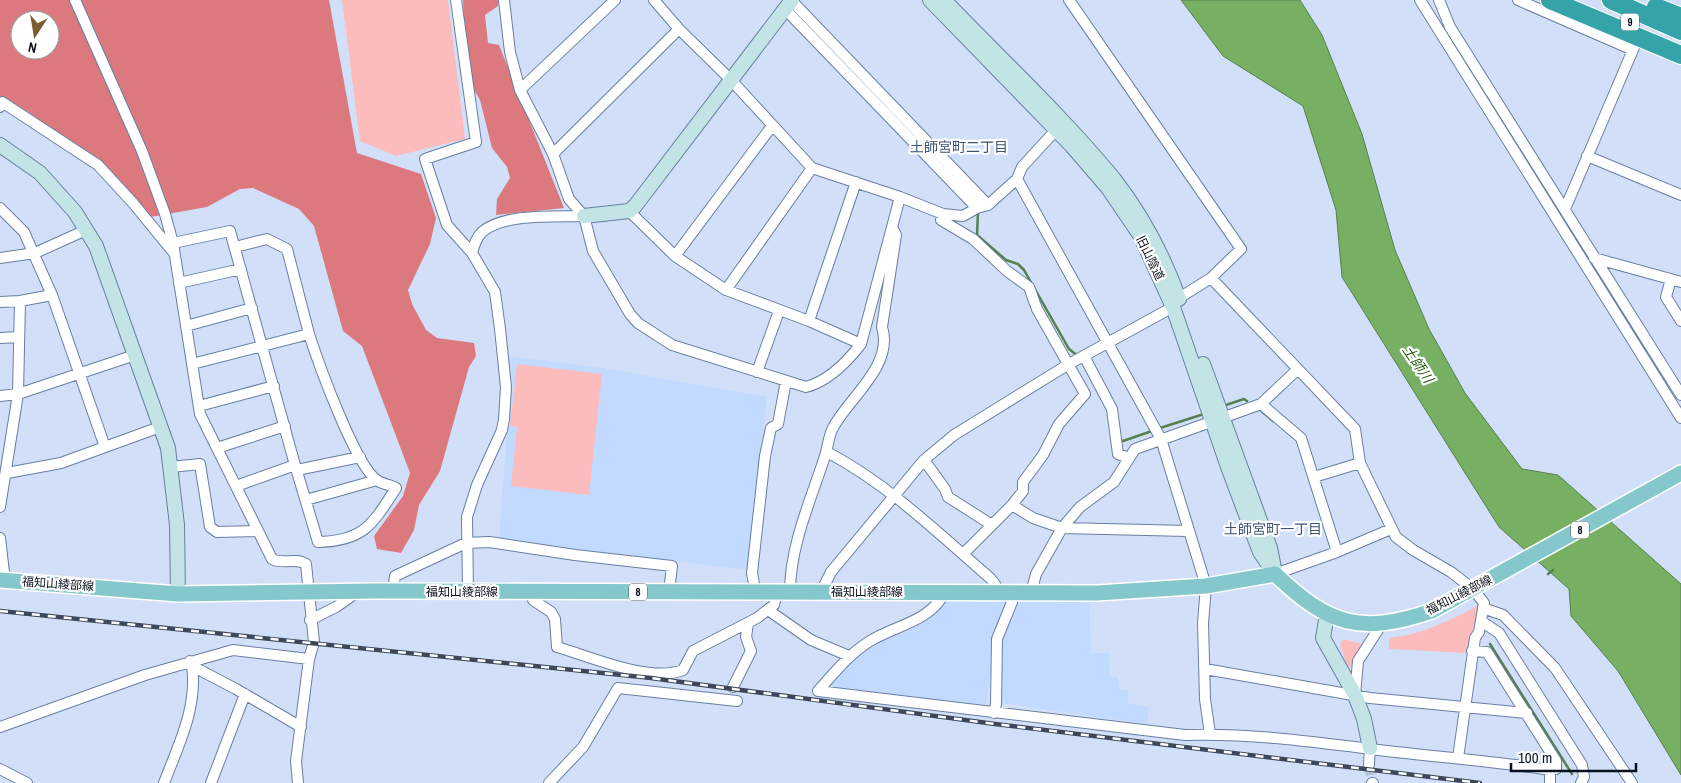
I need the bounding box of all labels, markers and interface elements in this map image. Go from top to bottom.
north arrow [10,10,60,60]
road number: 9 [1621,14,1639,31]
text: N [26,38,38,57]
district label: 土師宮町二丁目 [910,138,1008,156]
street label: 旧山陰道 [1132,233,1168,283]
water label: 土師川 [1399,342,1438,388]
district label: 土師宮町一丁目 [1224,520,1322,538]
road number: 8 [1571,522,1589,538]
street label: 福知山綾部線 [1423,572,1495,618]
street label: 福知山綾部線 [22,574,94,594]
street label: 福知山綾部線 [426,584,498,600]
road number: 8 [629,584,647,600]
street label: 福知山綾部線 [831,584,903,600]
scale bar [1511,740,1636,772]
text: 100 m [1518,747,1552,768]

